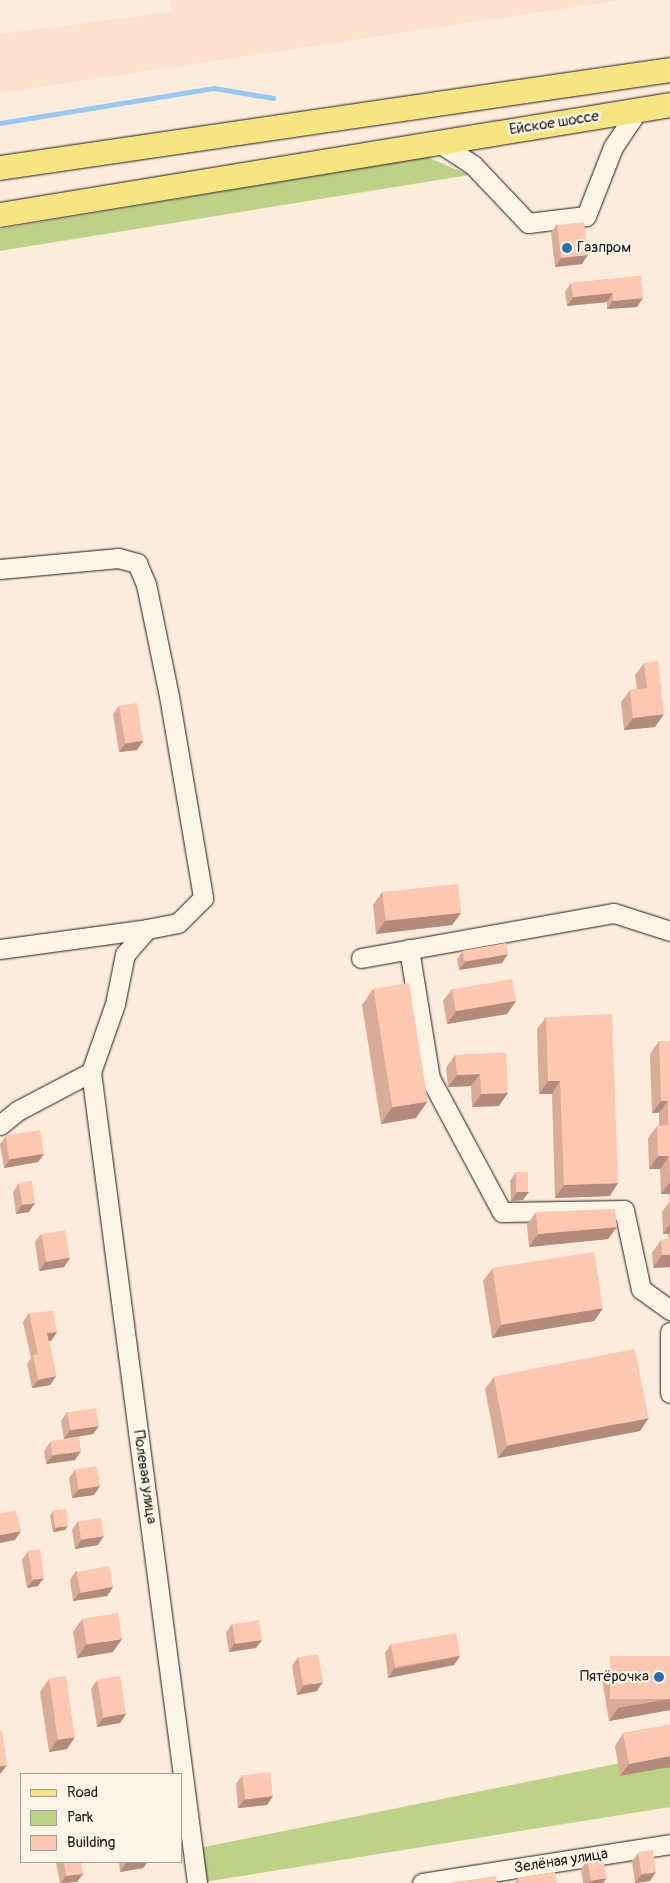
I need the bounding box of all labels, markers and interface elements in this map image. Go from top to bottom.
street label: Ейское шоссе [508,107,600,139]
place label: Газпром [577,239,631,257]
marker: Газпром [561,242,573,254]
street label: Полевая улица [130,1429,160,1525]
place label: Пятёрочка [580,1668,649,1686]
marker: Пятёрочка [653,1671,665,1683]
legend [20,1773,182,1863]
text: Road [67,1783,98,1802]
text: Park [67,1808,93,1827]
text: Building [67,1833,115,1852]
street label: Зелёная улица [513,1845,609,1877]

